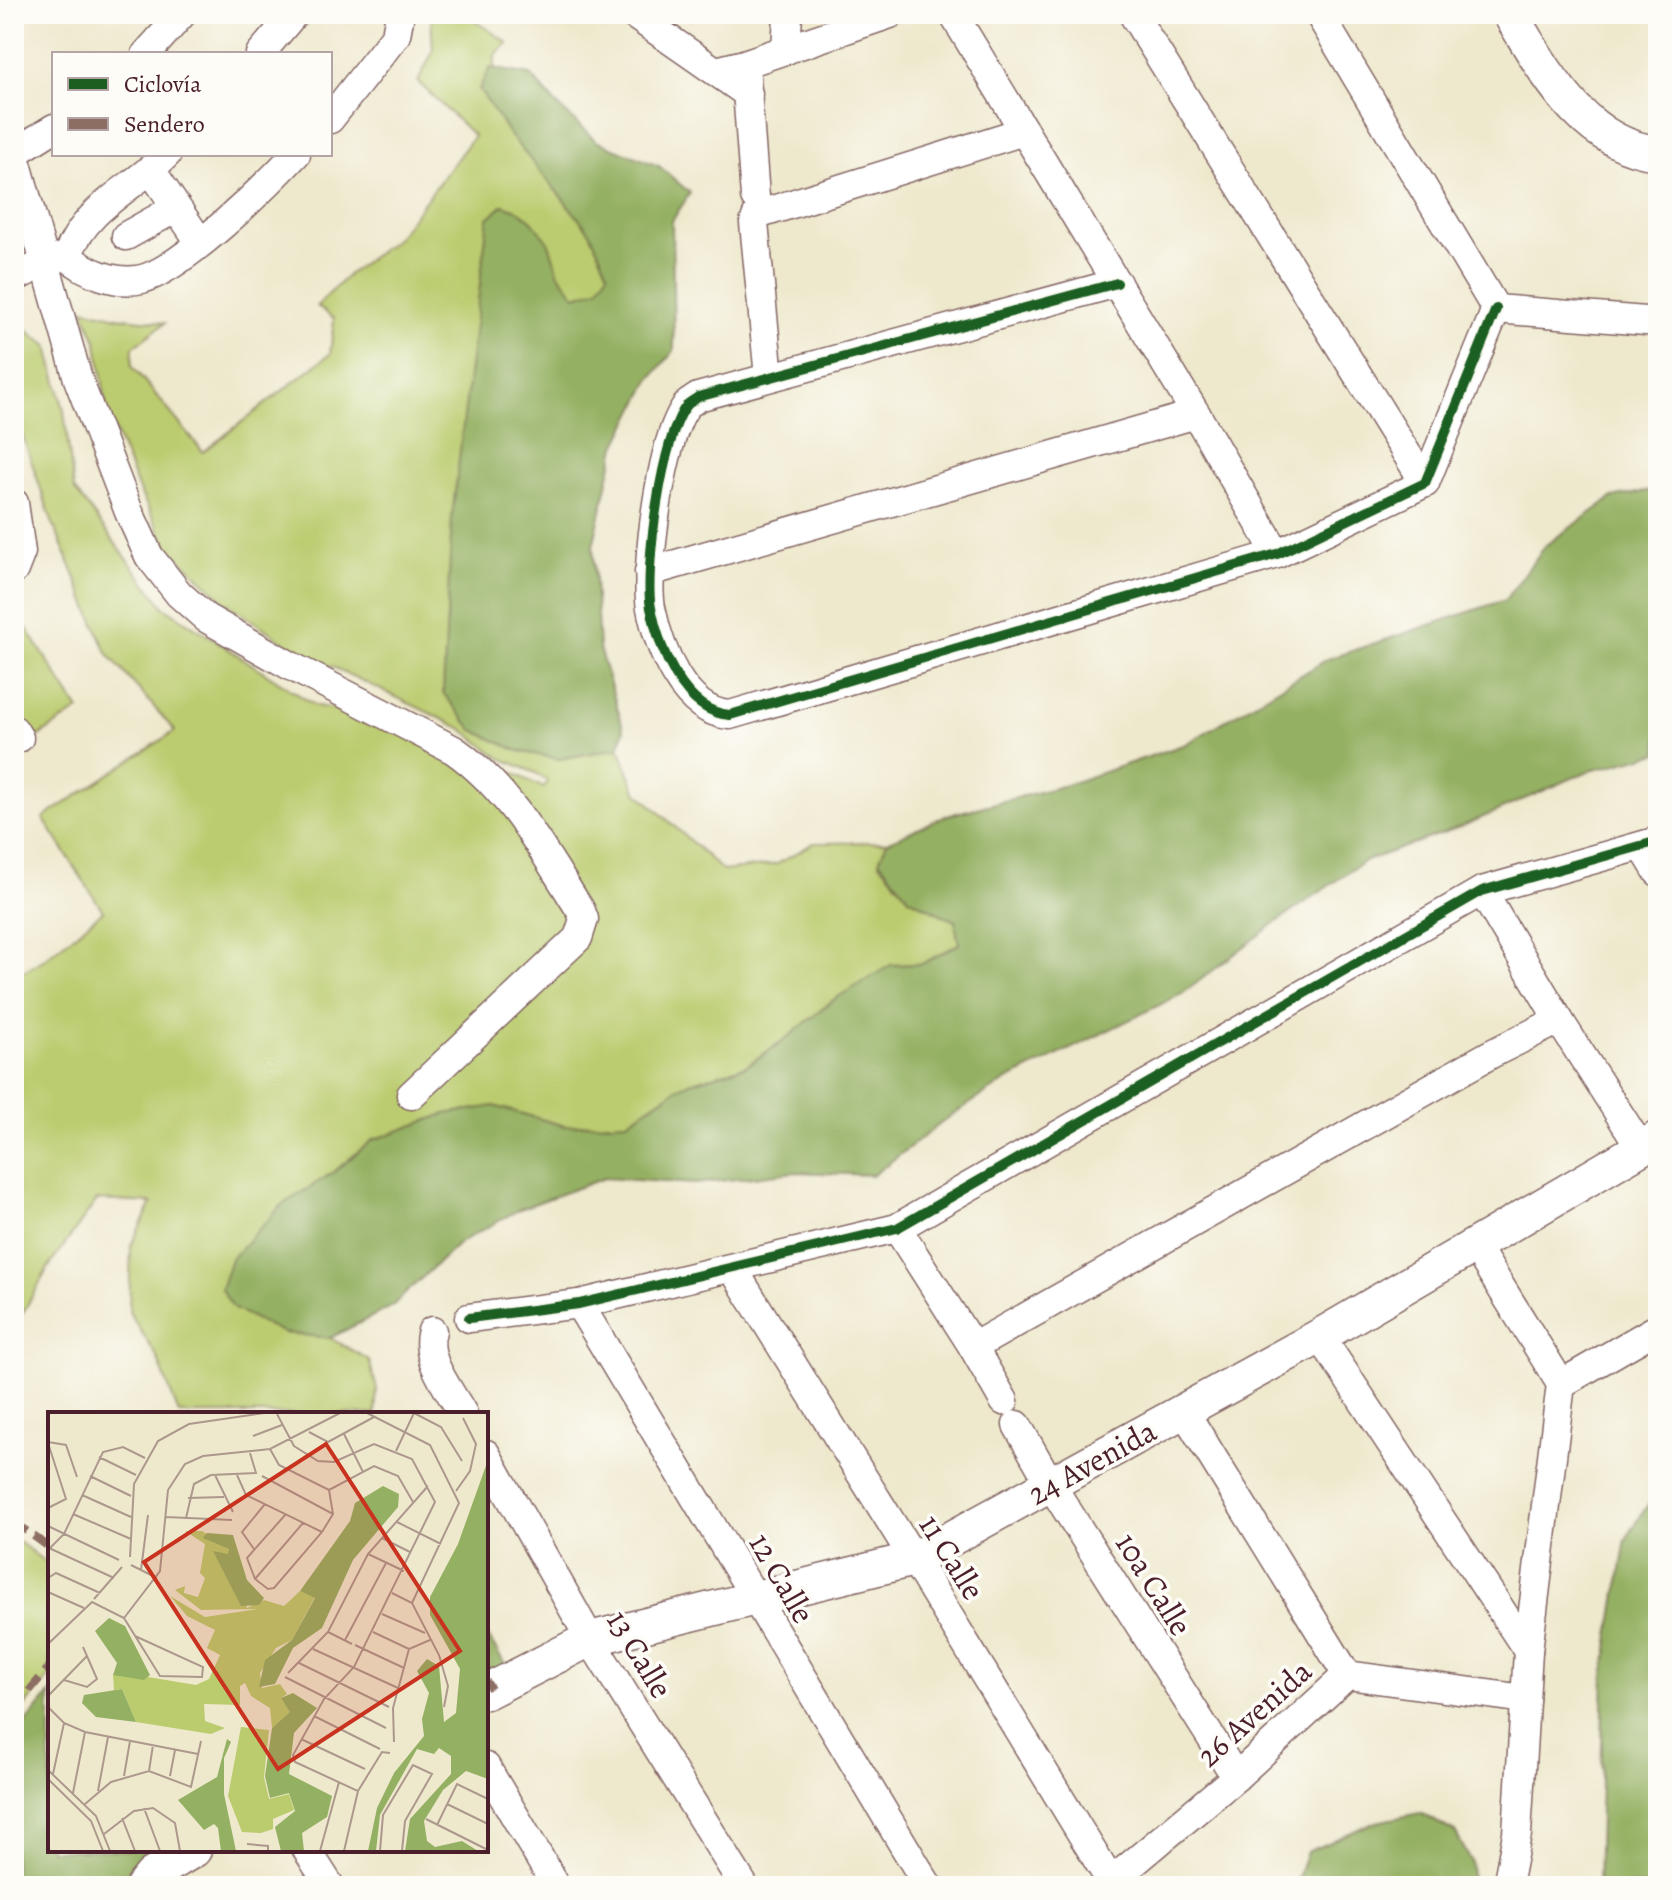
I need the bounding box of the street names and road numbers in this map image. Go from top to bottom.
street label: 24 Avenida [1020,1409,1164,1515]
street label: 11 Calle [909,1506,995,1608]
street label: 10a Calle [1105,1524,1203,1644]
street label: 12 Calle [739,1525,825,1631]
street label: 13 Calle [597,1602,683,1706]
street label: 26 Avenida [1187,1649,1321,1777]

